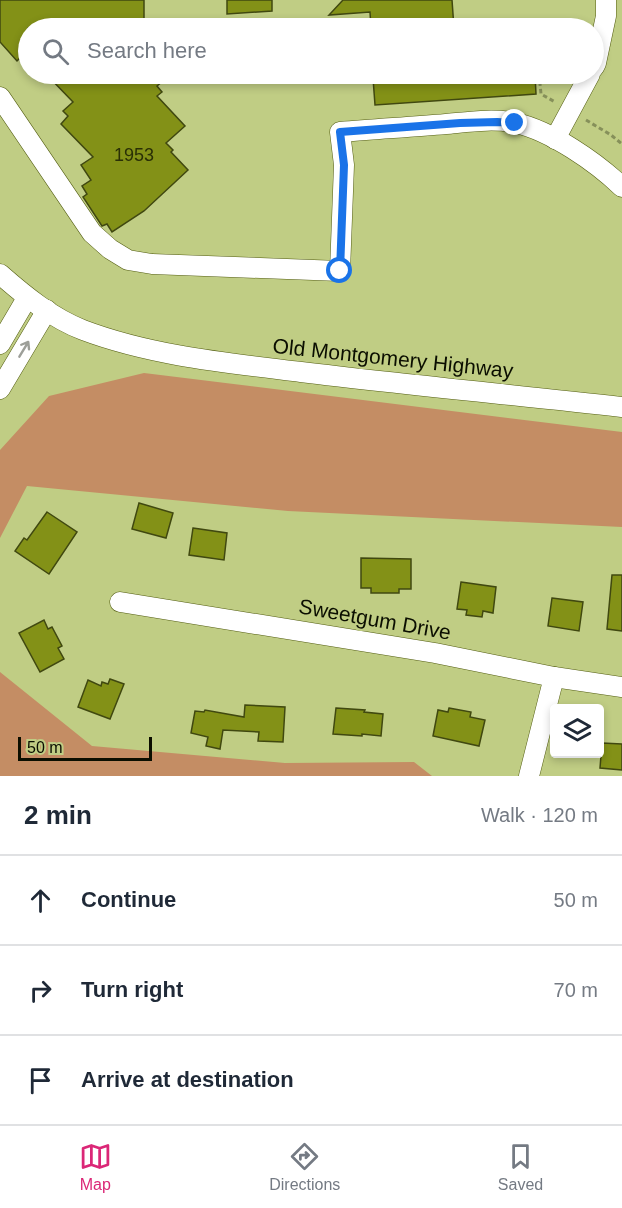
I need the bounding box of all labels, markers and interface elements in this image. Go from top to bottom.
search box [18,18,604,84]
icon: search [39,35,72,68]
text: Search here [87,38,207,63]
route end [501,109,527,135]
house number: 1953 [114,145,154,165]
route start [326,257,352,283]
street label: Old Montgomery Highway [272,334,515,382]
one-way arrow [18,341,30,358]
street label: Sweetgum Drive [297,594,453,644]
map controls [550,704,604,758]
button: layers [550,704,604,758]
scale bar [18,734,152,762]
text: 50 m [27,739,63,756]
text: 2 min [24,800,92,830]
text: Walk · 120 m [481,804,598,826]
icon: ahead [24,884,57,917]
text: Continue [81,887,176,912]
text: 50 m [554,889,598,911]
icon: right [24,974,57,1007]
text: Turn right [81,977,183,1002]
text: 70 m [554,979,598,1001]
icon: arrive [24,1064,57,1097]
text: Arrive at destination [81,1067,294,1092]
tab: Map [79,1140,112,1194]
tab: Directions [269,1140,340,1194]
tab: Saved [498,1140,543,1194]

